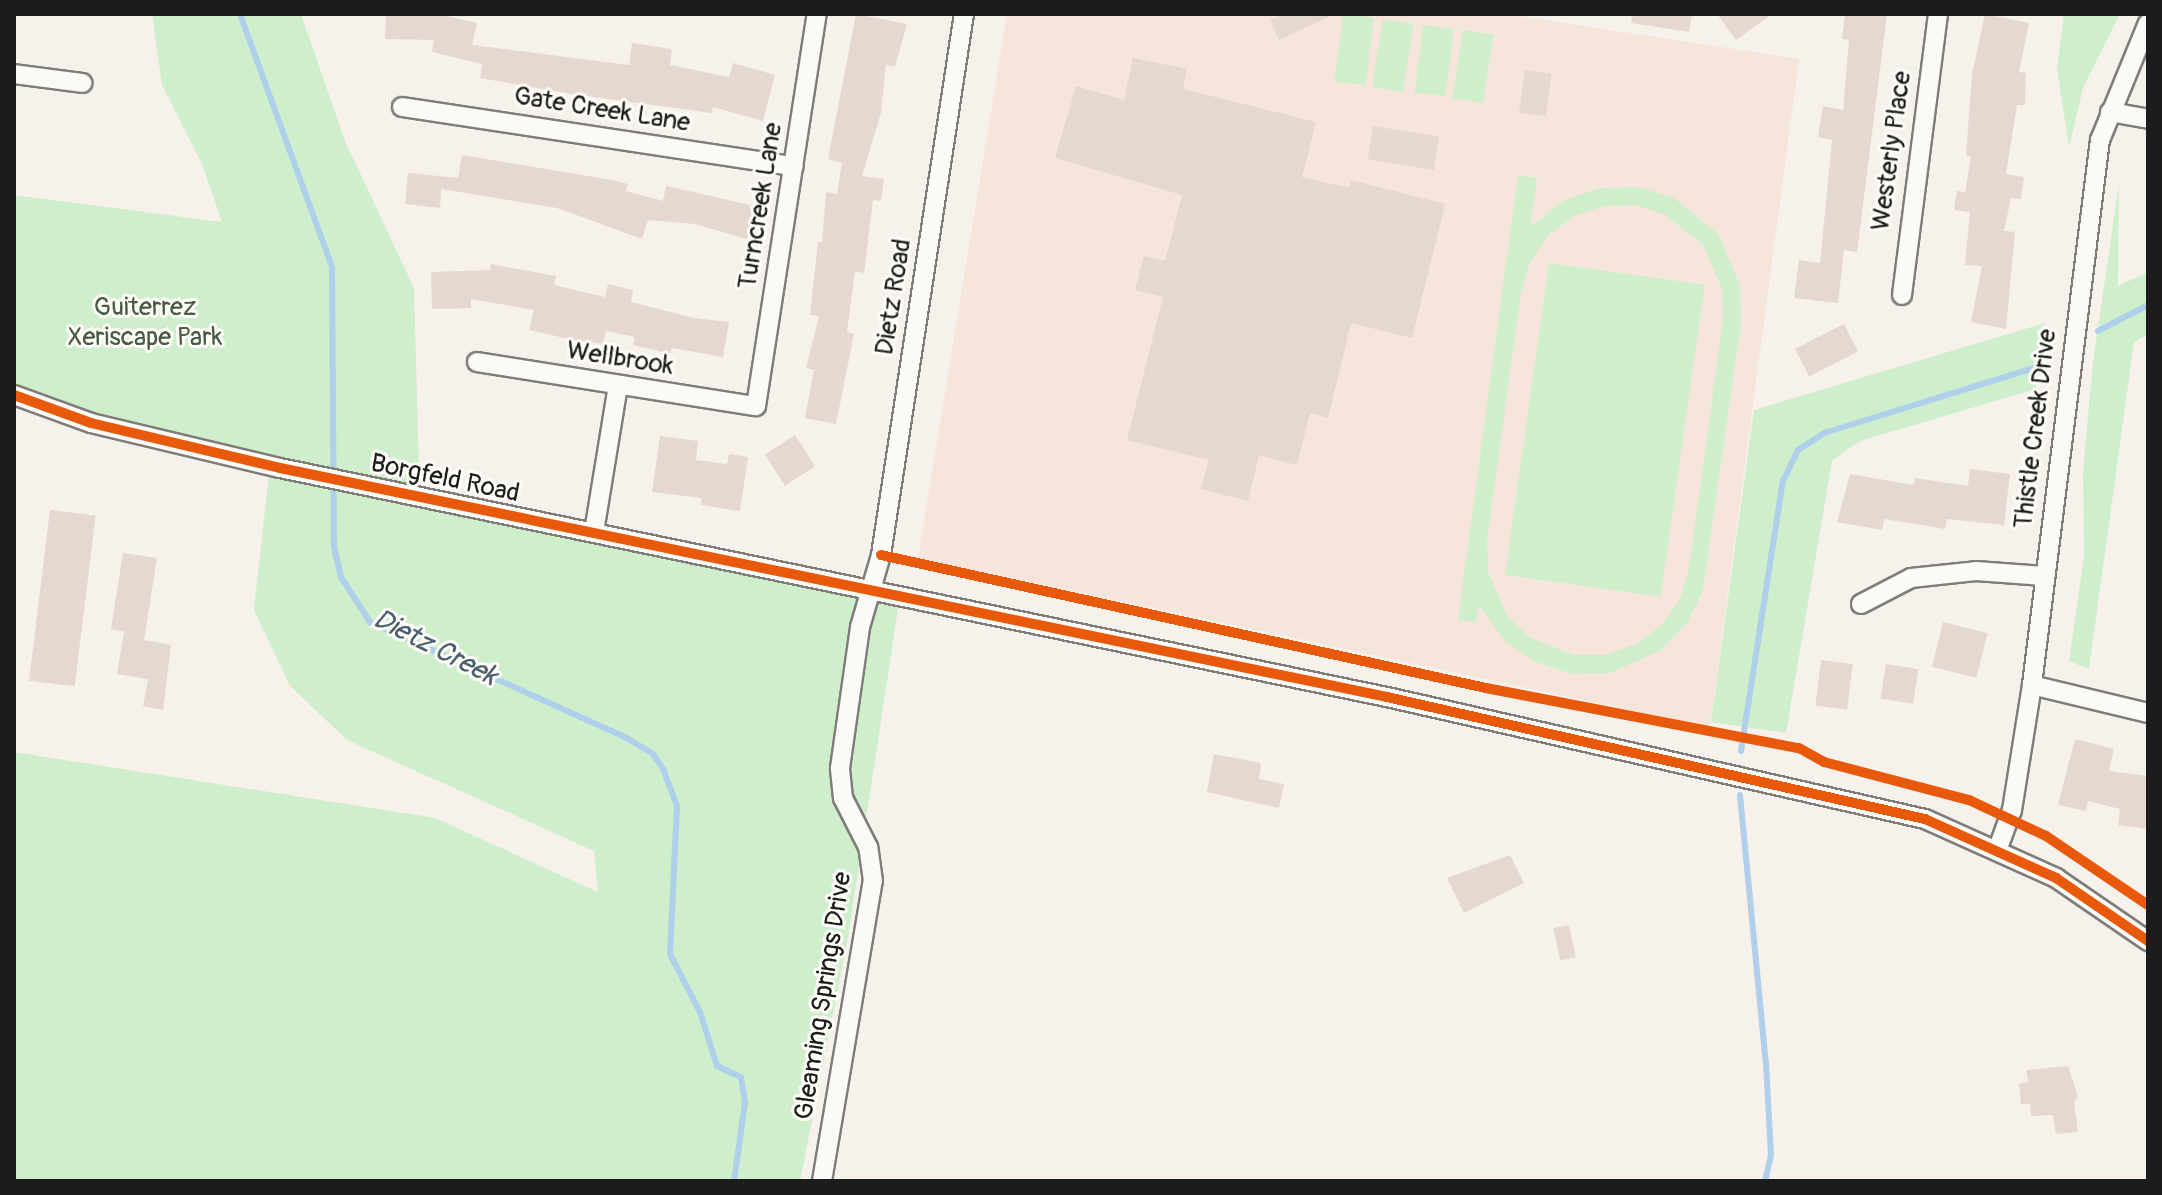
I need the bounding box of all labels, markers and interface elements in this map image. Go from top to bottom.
street label: Westerly Place [1865,69,1919,233]
street label: Gate Creek Lane [512,81,692,139]
street label: Turncreek Lane [732,120,790,292]
street label: Dietz Road [869,237,919,357]
park label: Guiterrez Xeriscape Park [68,292,222,354]
street label: Thistle Creek Drive [2008,327,2064,531]
street label: Wellbrook [564,335,676,383]
street label: Borgfeld Road [368,448,522,510]
water label: Dietz Creek [368,603,502,693]
street label: Gleaming Springs Drive [789,870,859,1122]

